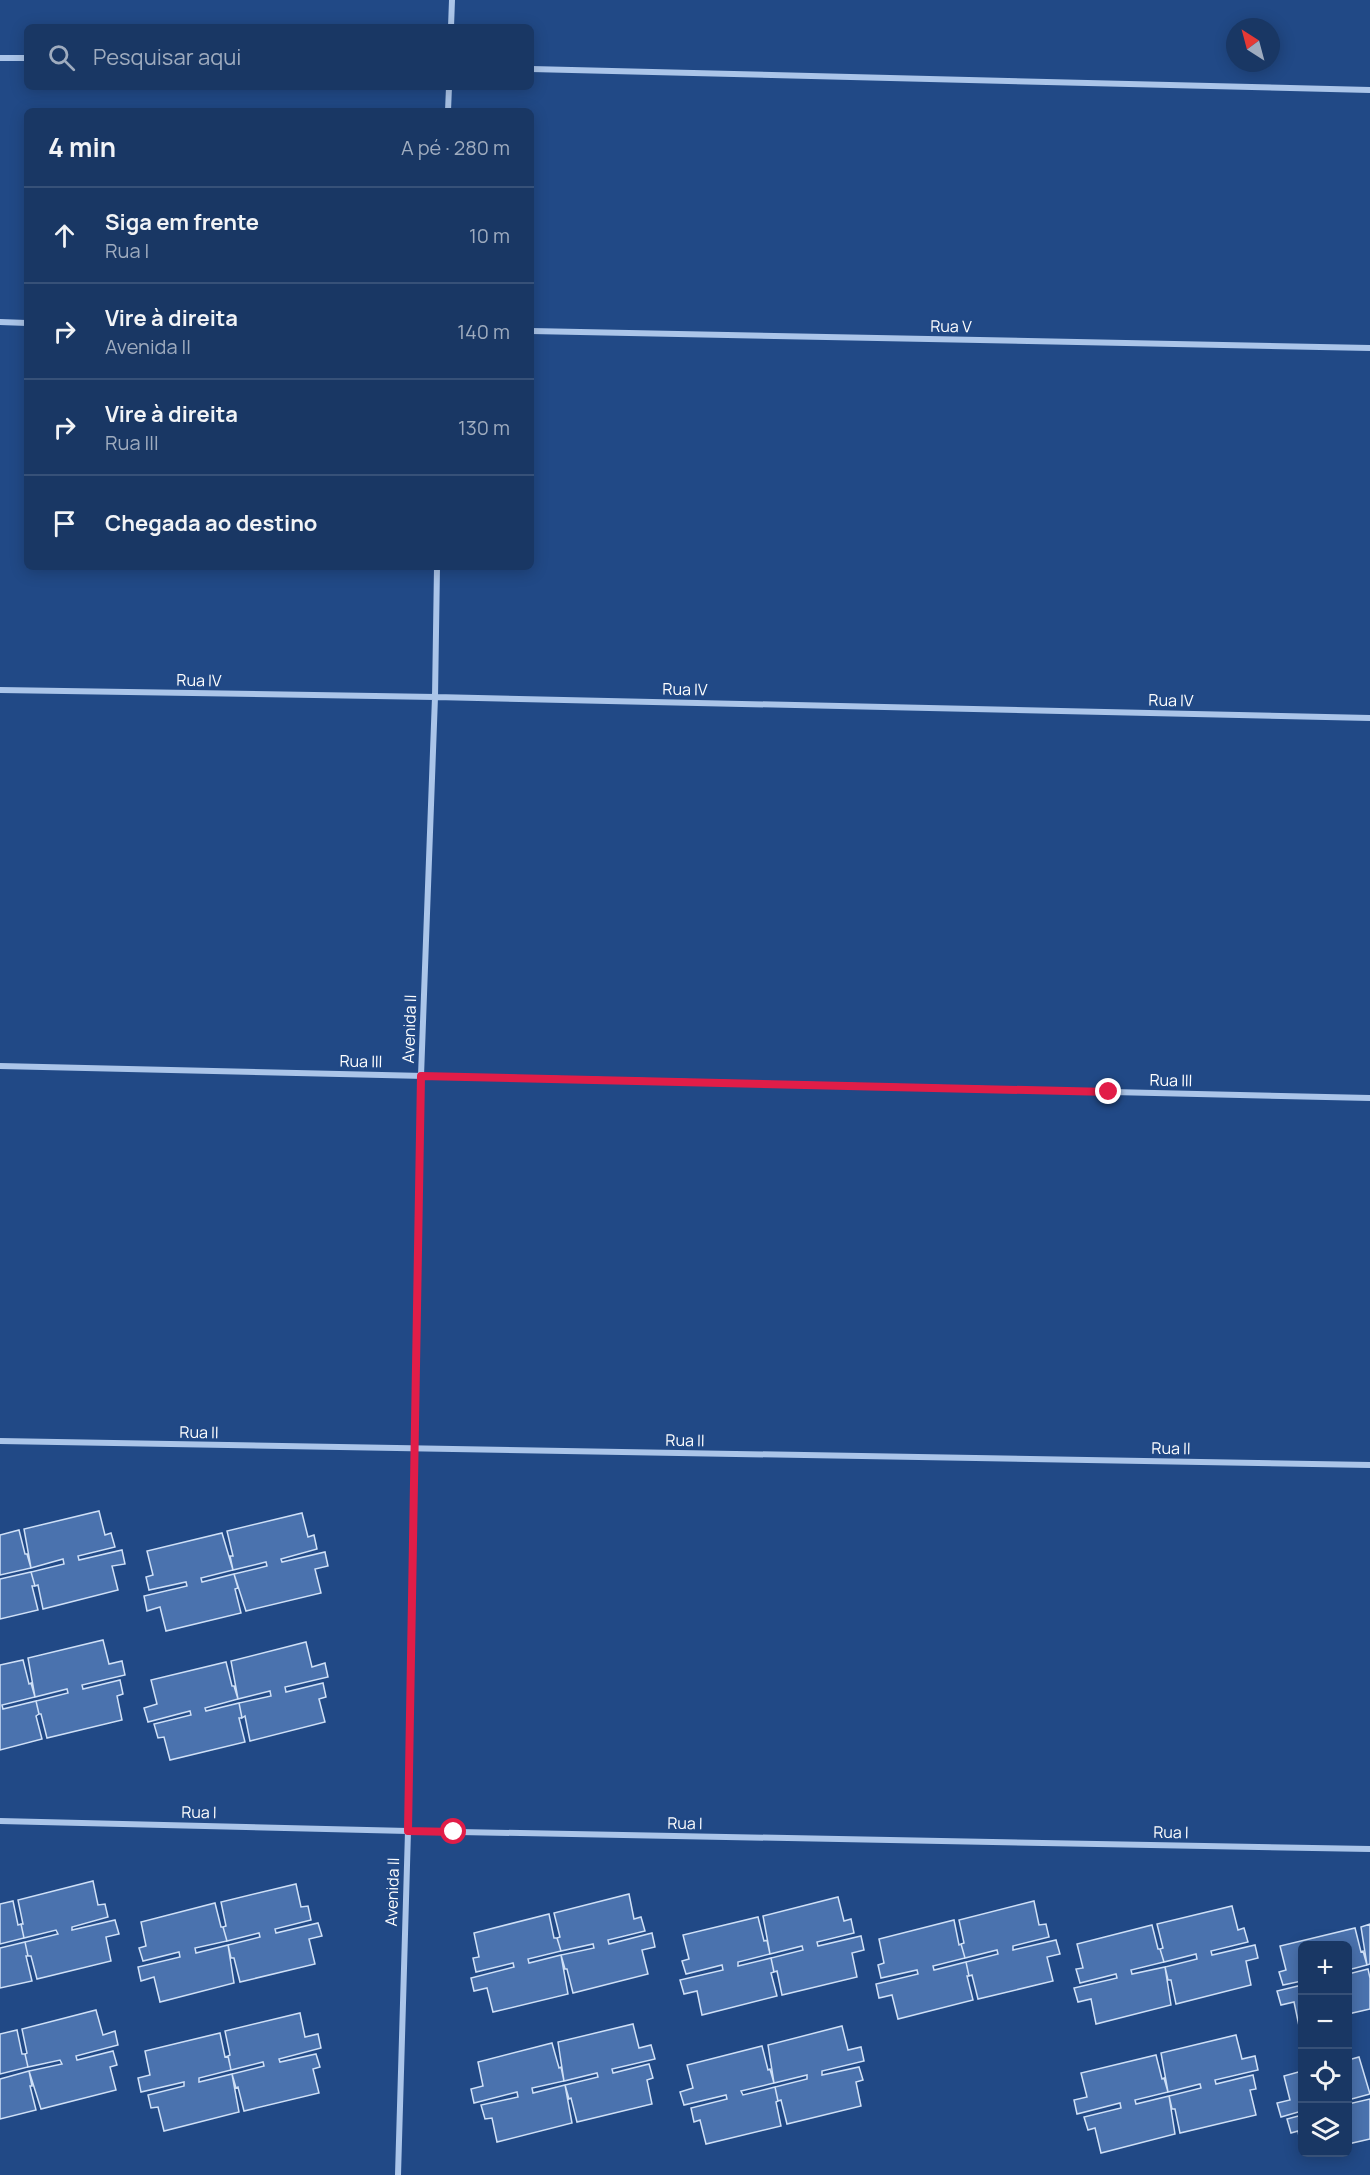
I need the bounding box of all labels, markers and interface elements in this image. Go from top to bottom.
north arrow [1226,18,1280,72]
search box [24,24,534,90]
icon: search [45,41,78,74]
text: Pesquisar aqui [93,42,241,72]
text: 4 min [48,129,116,165]
text: A pé · 280 m [401,134,510,161]
text: Siga em frente [105,207,259,237]
icon: ahead [48,219,81,252]
text: 10 m [469,222,510,249]
text: Rua I [105,237,149,264]
text: Vire à direita [105,303,238,333]
icon: right [48,315,81,348]
street label: Rua V [930,315,972,337]
text: 140 m [457,318,510,345]
text: Avenida II [105,333,191,360]
text: Vire à direita [105,399,238,429]
icon: right [48,411,81,444]
text: 130 m [458,414,510,441]
text: Rua III [105,429,159,456]
icon: arrive [48,507,81,540]
text: Chegada ao destino [105,508,317,538]
street label: Rua IV [176,669,222,691]
street label: Rua IV [662,678,708,700]
street label: Rua IV [1148,689,1194,711]
street label: Avenida II [397,994,421,1064]
street label: Rua III [339,1050,383,1072]
street label: Rua III [1149,1069,1193,1091]
route end [1095,1078,1121,1104]
street label: Rua II [179,1421,219,1443]
street label: Rua II [665,1429,705,1451]
street label: Rua II [1151,1437,1191,1459]
street label: Rua I [181,1801,217,1823]
street label: Rua I [667,1812,703,1834]
route start [440,1818,466,1844]
street label: Rua I [1153,1821,1189,1843]
street label: Avenida II [380,1857,404,1927]
map controls [1298,1941,1352,2157]
button: + [1298,1941,1352,1995]
button: − [1298,1995,1352,2049]
button: locate [1298,2049,1352,2103]
button: layers [1298,2103,1352,2157]

